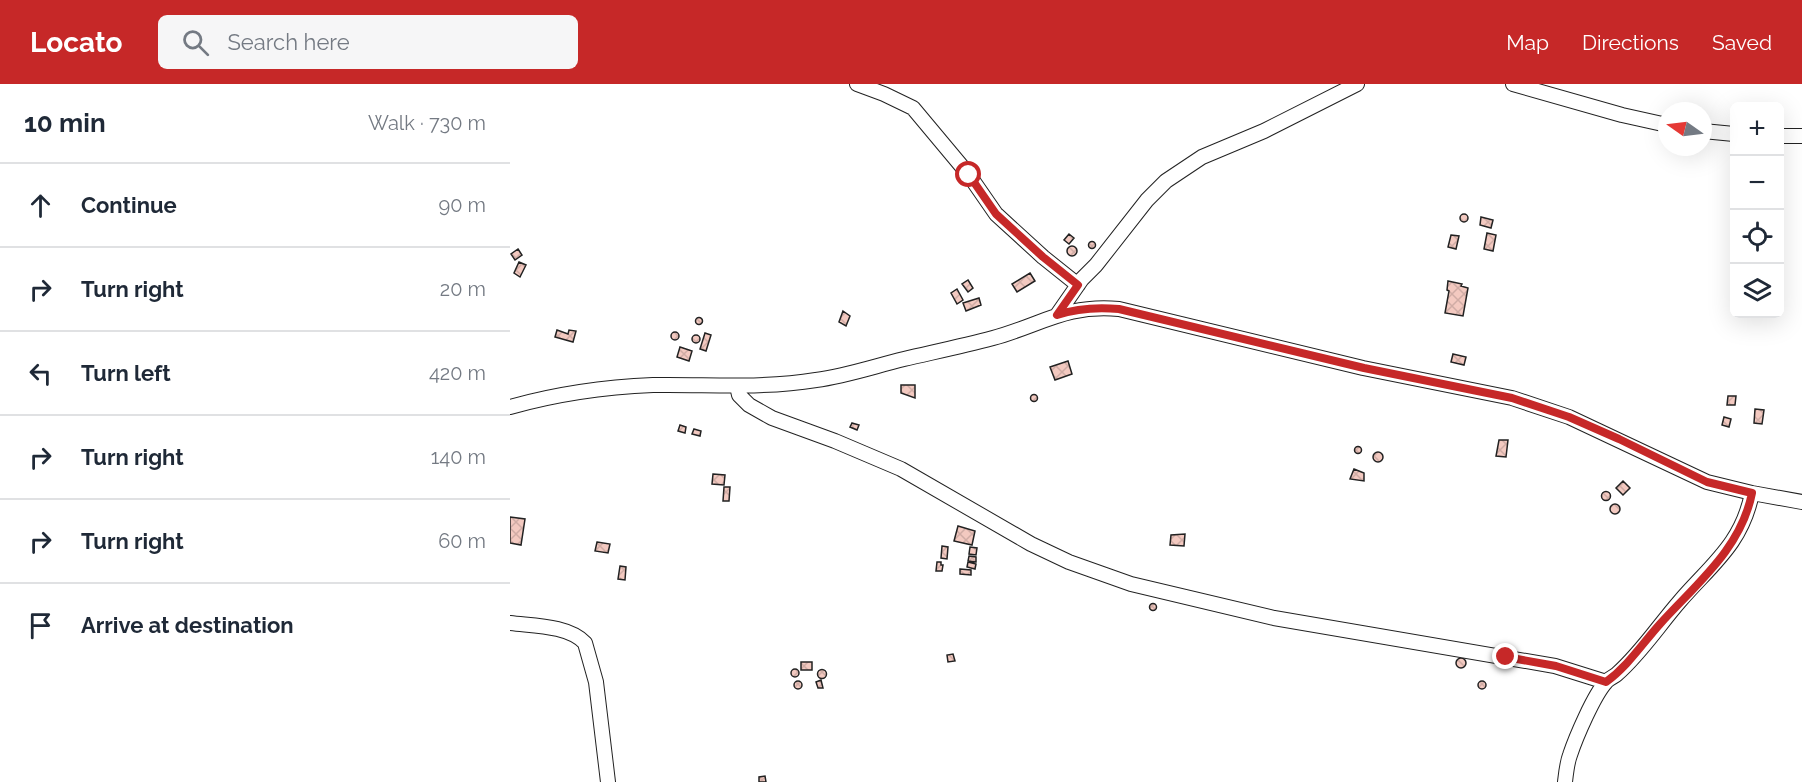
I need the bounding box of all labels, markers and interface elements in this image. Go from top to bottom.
search box [158,15,578,69]
text: Locato [30,26,122,59]
icon: search [179,26,212,59]
text: Search here [227,29,350,55]
text: Map [1506,30,1549,55]
text: Directions [1582,30,1679,55]
text: Saved [1712,30,1772,55]
north arrow [1658,102,1712,156]
map controls [1730,102,1784,318]
button: + [1730,102,1784,156]
text: 10 min [24,108,106,138]
text: Walk · 730 m [368,111,486,135]
button: − [1730,156,1784,210]
route start [955,161,981,187]
icon: ahead [24,189,57,222]
text: Continue [81,192,177,218]
text: 90 m [439,193,486,217]
button: locate [1730,210,1784,264]
button: layers [1730,264,1784,318]
icon: right [24,273,57,306]
text: Turn right [81,276,184,302]
text: 20 m [440,277,486,301]
icon: left [24,357,57,390]
text: Turn left [81,360,171,386]
text: 420 m [429,361,486,385]
icon: right [24,441,57,474]
text: Turn right [81,444,184,470]
text: 140 m [431,445,486,469]
icon: right [24,525,57,558]
text: Turn right [81,528,184,554]
text: 60 m [438,529,486,553]
icon: arrive [24,609,57,642]
text: Arrive at destination [81,612,294,638]
route end [1492,643,1518,669]

